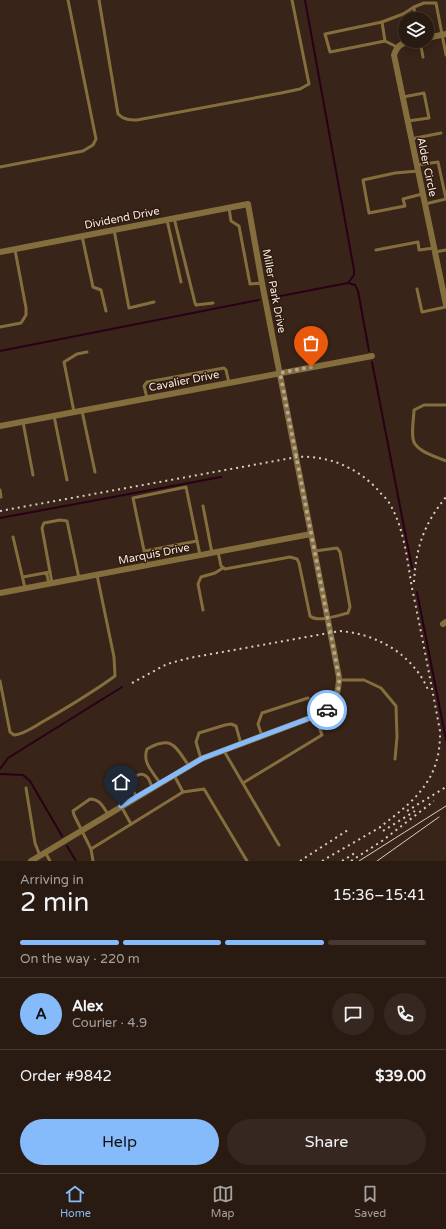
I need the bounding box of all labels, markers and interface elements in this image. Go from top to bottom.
map controls [398,12,434,48]
button: layers [398,12,434,48]
street label: Alder Circle [414,136,440,198]
street label: Dividend Drive [83,204,161,232]
street label: Miller Park Drive [259,248,289,334]
pin [294,326,328,367]
icon: bag [300,332,322,354]
street label: Cavalier Drive [148,368,220,394]
street label: Marquis Drive [117,541,191,567]
courier [307,690,347,730]
icon: car [316,699,338,721]
pin [104,765,138,806]
icon: home [110,771,132,793]
text: Arriving in [20,872,84,888]
text: 15:36–15:41 [333,886,426,904]
text: 2 min [20,887,89,918]
text: On the way · 220 m [20,951,140,967]
button: chat [332,993,374,1035]
button: phone [384,993,426,1035]
text: Alex [72,997,103,1015]
text: A [35,1005,47,1023]
text: Courier · 4.9 [72,1015,147,1031]
text: Order #9842 [20,1067,112,1085]
text: $39.00 [375,1067,426,1085]
button: Help [20,1119,219,1165]
button: Share [227,1119,426,1165]
tab: Home [60,1183,91,1220]
tab: Map [211,1183,235,1220]
tab: Saved [354,1183,386,1220]

